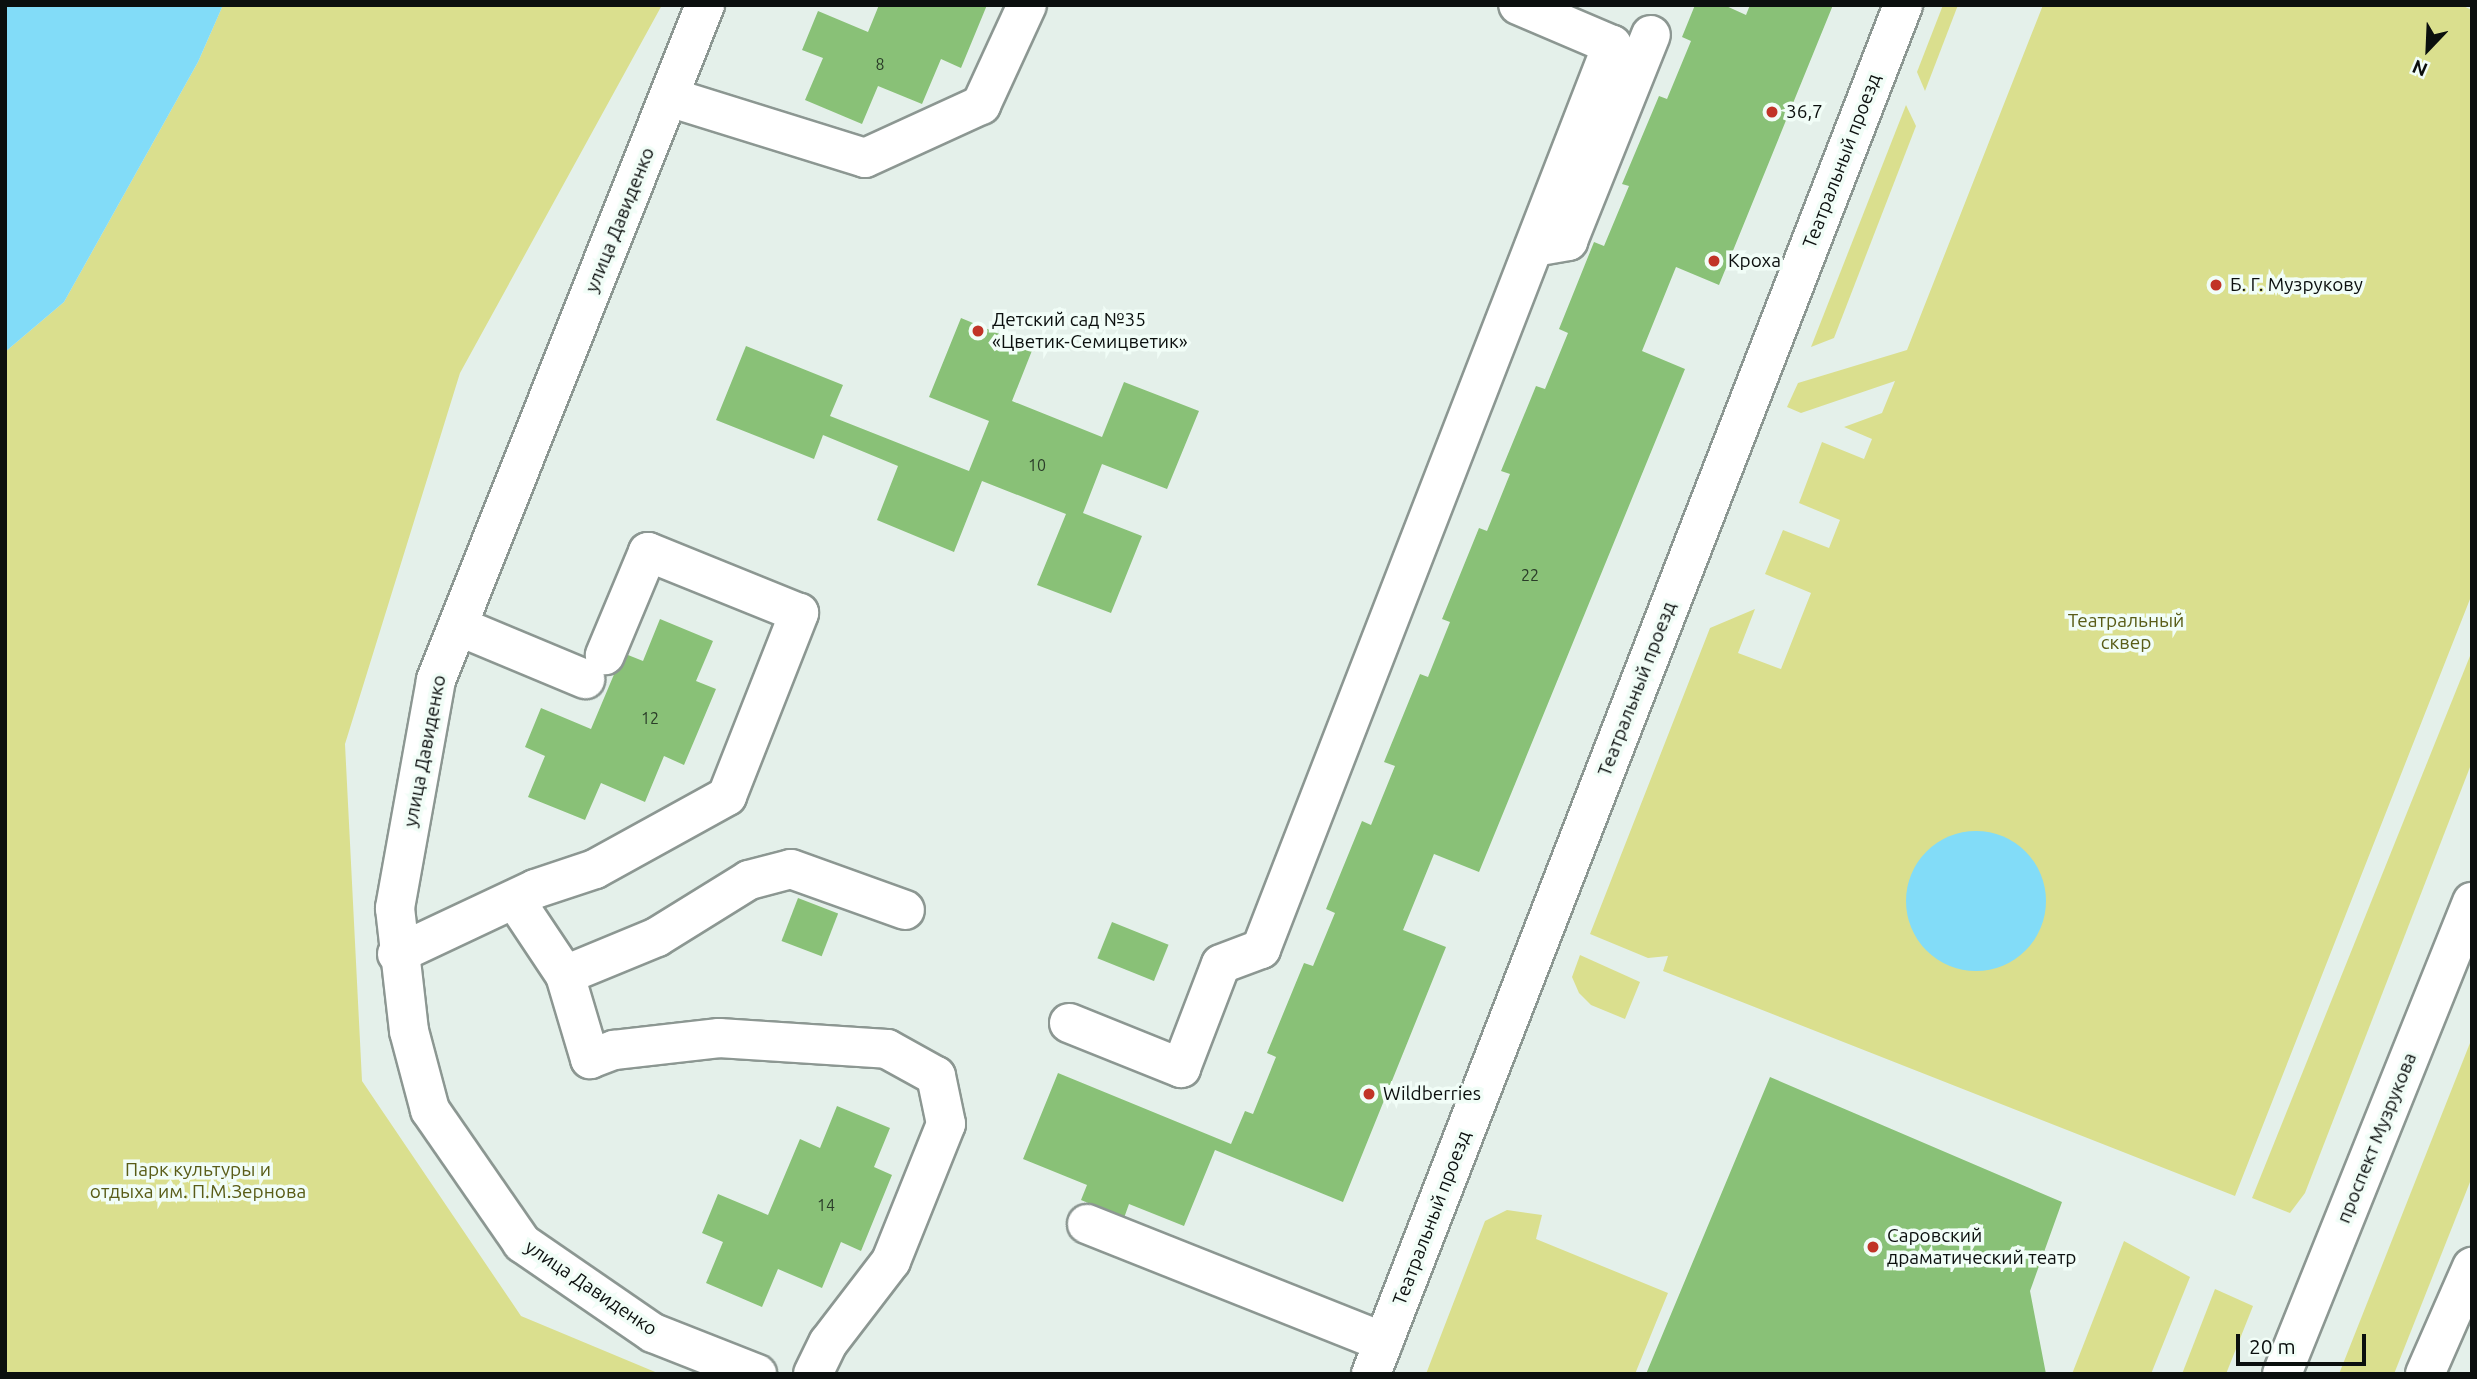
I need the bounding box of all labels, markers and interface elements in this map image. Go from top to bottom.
north arrow [2393,14,2463,84]
house number: 8 [875,54,885,74]
text: N [2409,55,2431,81]
street label: Театральный проезд [1798,71,1886,251]
place label: 36,7 [1786,101,1823,123]
marker: 36,7 [1764,104,1780,120]
street label: улица Давиденко [581,144,659,296]
place label: Кроха [1728,250,1781,272]
marker: Кроха [1706,253,1722,269]
place label: Б. Г. Музрукову [2230,274,2363,296]
marker: Б. Г. Музрукову [2208,277,2224,293]
place label: Детский сад №35 «Цветик-Семицветик» [992,309,1188,353]
marker: Детский сад №35 «Цветик-Семицветик» [970,323,986,339]
house number: 10 [1028,455,1046,475]
house number: 22 [1521,565,1539,585]
street label: Театральный проезд [1593,599,1681,779]
park label: Театральный сквер [2068,610,2184,654]
street label: улица Давиденко [399,673,451,829]
house number: 12 [641,708,659,728]
street label: проспект Музрукова [2332,1049,2422,1227]
place label: Wildberries [1383,1083,1481,1105]
marker: Wildberries [1361,1086,1377,1102]
street label: Театральный проезд [1388,1128,1476,1308]
park label: Парк культуры и отдыха им. П.М.Зернова [90,1159,306,1203]
house number: 14 [817,1195,835,1215]
place label: Саровский драматический театр [1887,1225,2076,1269]
street label: улица Давиденко [521,1235,661,1341]
marker: Саровский драматический театр [1865,1239,1881,1255]
scale bar [2239,1320,2368,1364]
text: 20 m [2249,1334,2296,1358]

